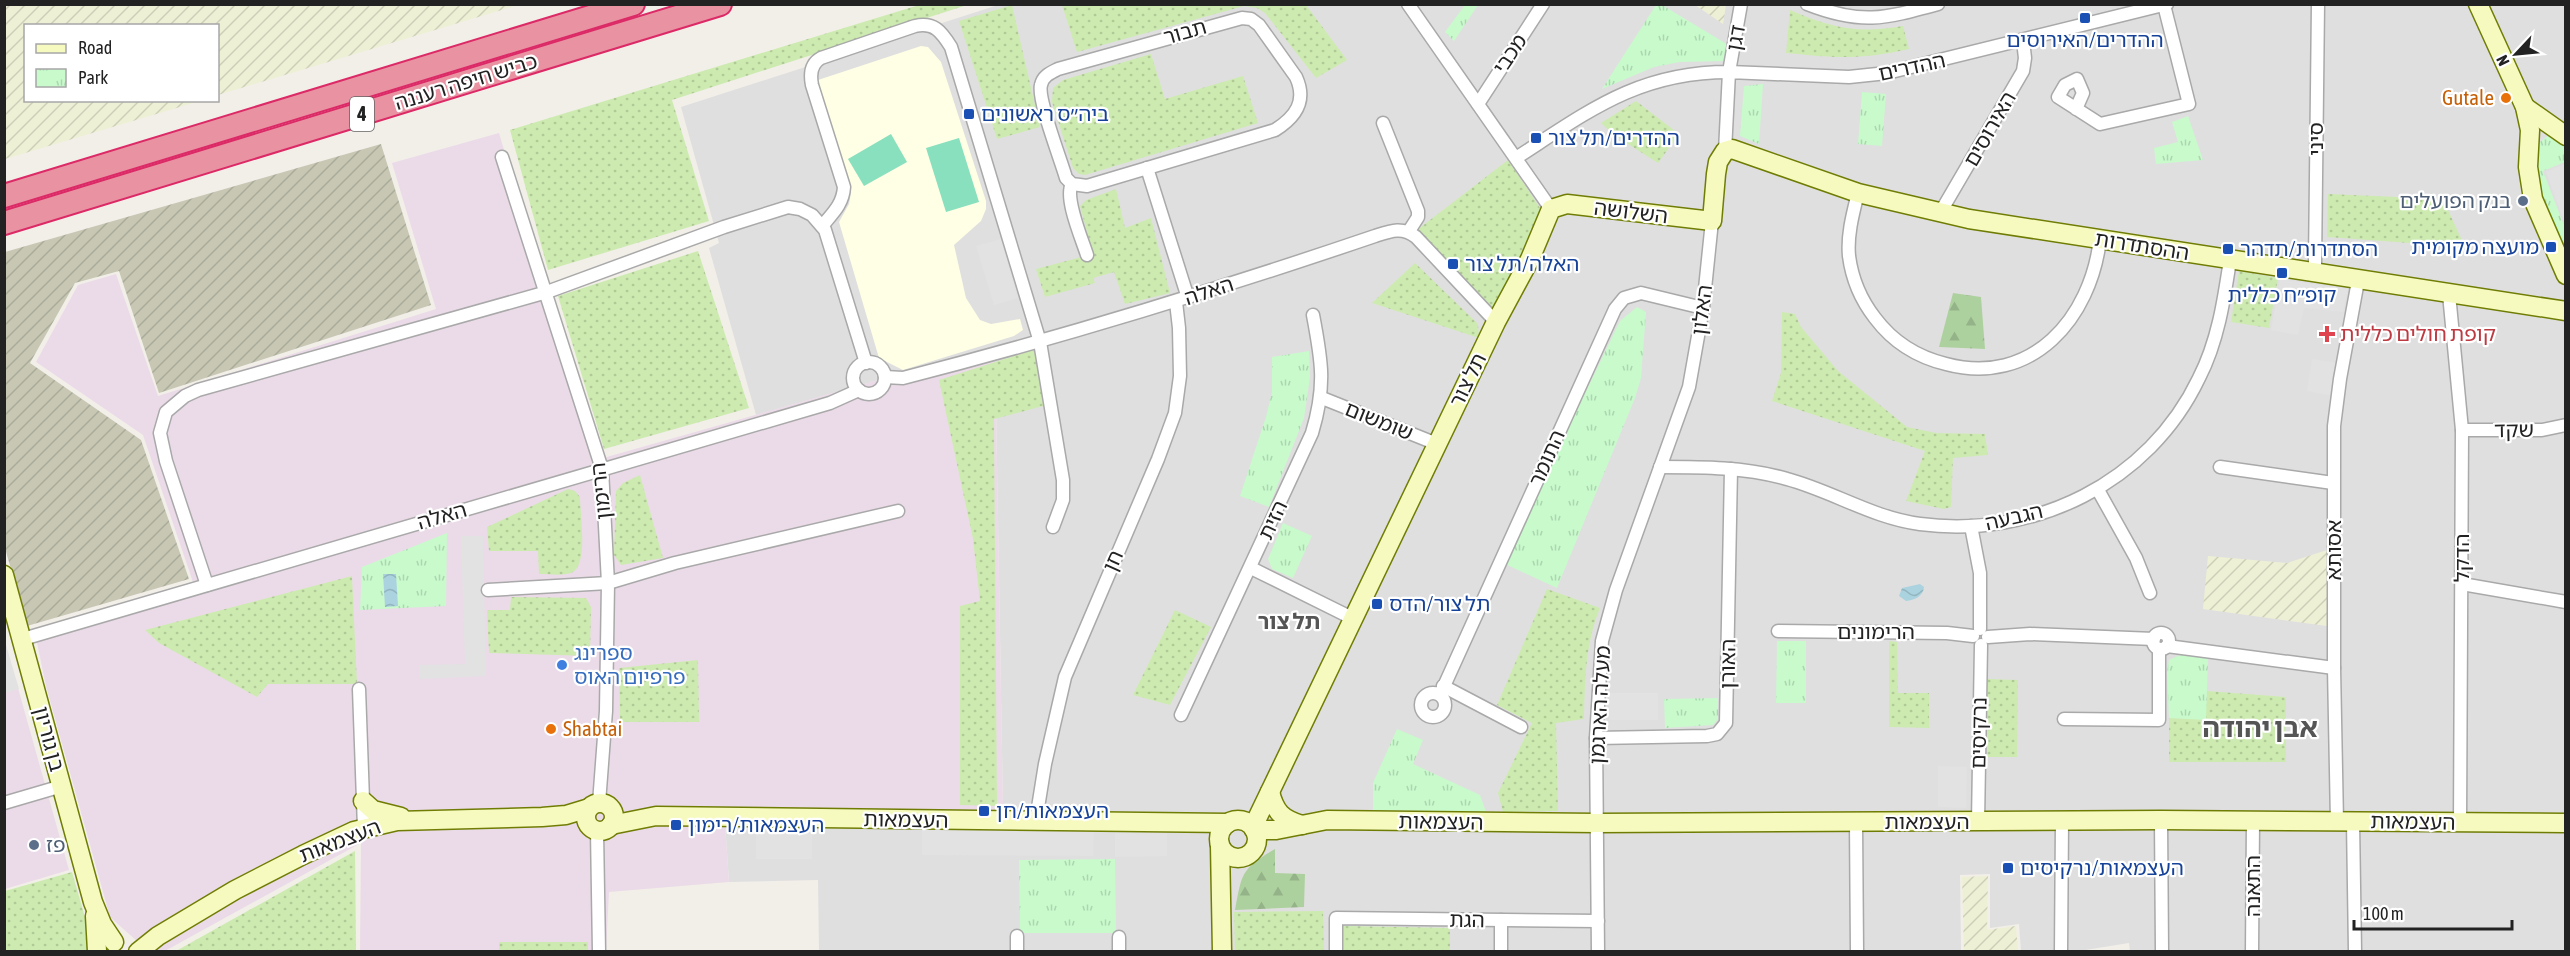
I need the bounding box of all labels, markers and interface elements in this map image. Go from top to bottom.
marker: ההדרים/האירוסים [2078,11,2092,25]
street label: תבור [1161,14,1209,49]
street label: דגן [1721,23,1749,53]
legend [24,24,219,102]
north arrow [2486,24,2546,84]
place label: ההדרים/האירוסים [2006,27,2164,51]
street label: מכבי [1487,29,1531,78]
text: Road [78,37,112,58]
street label: ההדרים [1876,47,1947,85]
street label: כביש חיפה רעננה [391,48,540,114]
text: N [2492,52,2513,69]
text: Park [78,67,108,88]
place label: Gutale [2442,85,2494,109]
street label: האירוסים [1958,87,2020,170]
marker: Gutale [2499,91,2513,105]
road number: 4 [350,97,374,131]
place label: ביה״ס ראשונים [981,101,1109,125]
marker: ביה״ס ראשונים [962,107,976,121]
street label: סיני [2303,122,2327,156]
place label: ההדרים/תל צור [1548,125,1680,149]
marker: ההדרים/תל צור [1529,131,1543,145]
place label: בנק הפועלים [2400,188,2511,212]
marker: בנק הפועלים [2516,194,2530,208]
street label: השלושה [1593,195,1669,227]
street label: ההסתדרות [2093,226,2191,264]
place label: מועצה מקומית [2411,234,2539,258]
place label: הסתדרות/תדהר [2240,236,2378,260]
marker: מועצה מקומית [2544,240,2558,254]
marker: הסתדרות/תדהר [2221,242,2235,256]
place label: האלה/תל צור [1465,251,1579,275]
marker: האלה/תל צור [1446,257,1460,271]
marker: קופ״ח כללית [2275,266,2289,280]
street label: האלה [1181,271,1236,309]
place label: קופ״ח כללית [2227,282,2337,306]
street label: האלון [1686,283,1716,336]
place label: קופת חולים כללית [2340,321,2496,345]
marker: קופת חולים כללית [2318,325,2336,343]
street label: תל צור [1444,349,1490,410]
street label: שומשום [1342,396,1417,445]
street label: שקד [2494,417,2534,441]
street label: התומר [1523,426,1569,489]
street label: הרימון [585,461,615,521]
street label: הזית [1253,496,1291,543]
street label: האלה [414,497,469,534]
street label: הגבעה [1982,498,2045,534]
street label: אסותא [2321,520,2345,580]
street label: הדקל [2449,534,2473,582]
street label: חן [1097,546,1127,575]
place label: תל צור/הדס [1389,591,1490,615]
marker: תל צור/הדס [1370,597,1384,611]
district label: תל צור [1258,608,1320,634]
street label: הרימונים [1837,619,1915,643]
street label: האורן [1715,639,1739,689]
place label: ספרינג פרפיום האוס [574,640,686,688]
street label: מעלה הארגמן [1584,645,1614,765]
marker: ספרינג פרפיום האוס [555,658,569,672]
street label: נרקיסים [1965,697,1991,769]
street label: בן גוריון [30,704,70,774]
district label: אבן יהודה [2202,712,2318,743]
place label: Shabtai [563,716,622,740]
marker: Shabtai [544,722,558,736]
place label: העצמאות/חן [996,798,1109,822]
marker: העצמאות/חן [977,804,991,818]
street label: העצמאות [863,806,949,832]
street label: העצמאות [1398,808,1484,834]
street label: העצמאות [2370,808,2456,834]
street label: העצמאות [1884,809,1970,833]
place label: העצמאות/רימון [688,812,824,836]
street label: העצמאות [296,814,384,867]
marker: העצמאות/רימון [669,818,683,832]
place label: פז [46,832,66,856]
marker: פז [27,838,41,852]
place label: העצמאות/נרקיסים [2020,855,2184,879]
street label: התאנה [2240,855,2264,917]
marker: העצמאות/נרקיסים [2001,861,2015,875]
scale bar [2354,893,2512,931]
text: 100 m [2363,903,2404,924]
street label: הגת [1449,907,1485,931]

